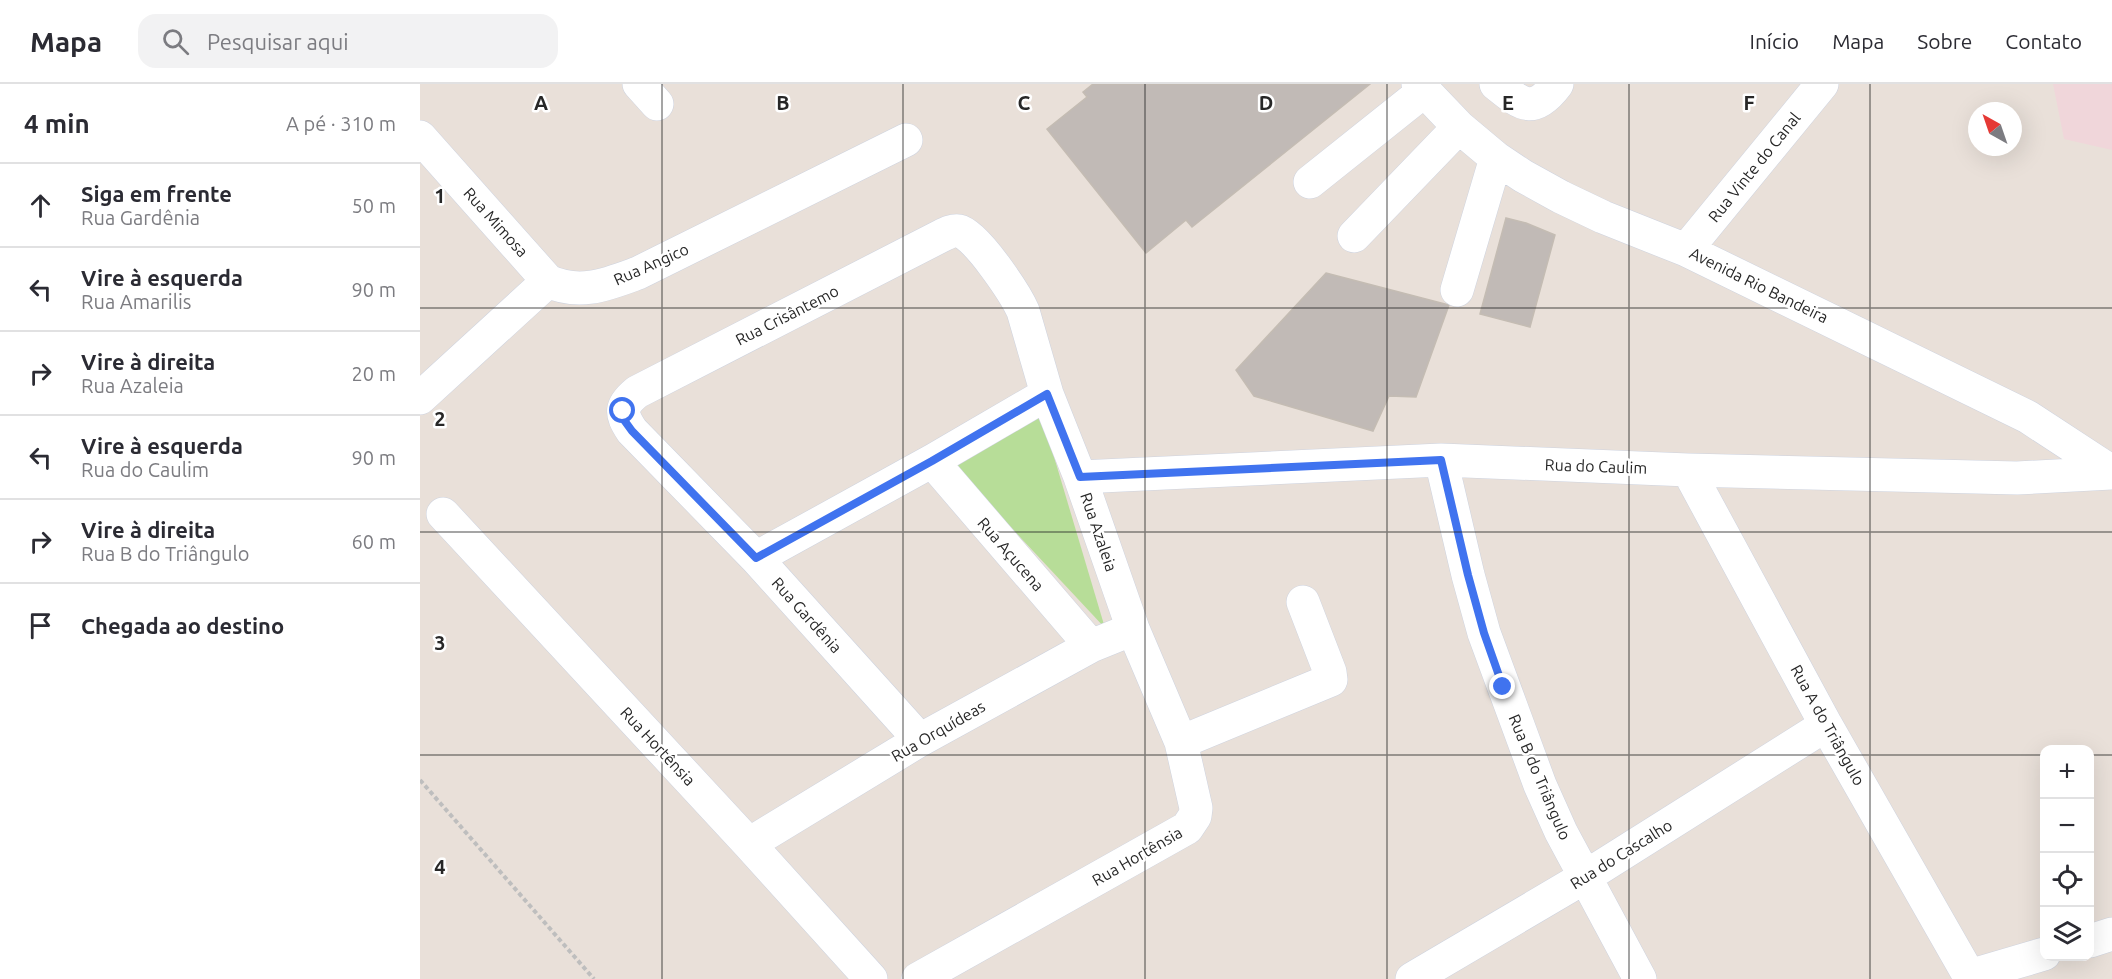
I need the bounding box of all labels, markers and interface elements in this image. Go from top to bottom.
search box [138,14,558,68]
icon: search [159,25,192,58]
text: Mapa [30,26,102,57]
text: Pesquisar aqui [207,29,349,54]
text: Início [1750,29,1799,53]
text: Mapa [1832,29,1884,53]
text: Sobre [1917,29,1972,53]
text: Contato [2005,29,2082,53]
text: A [534,91,548,114]
text: B [776,91,790,114]
text: C [1018,91,1031,114]
text: D [1259,91,1273,114]
text: E [1502,91,1514,114]
text: F [1743,91,1755,114]
north arrow [1968,102,2022,156]
text: 4 min [24,109,90,138]
street label: Rua Vinte do Canal [1704,109,1804,225]
text: A pé · 310 m [286,112,396,135]
text: Siga em frente [81,181,232,206]
text: 1 [434,184,446,207]
street label: Rua Mimosa [460,184,532,260]
icon: ahead [24,189,57,222]
text: 50 m [352,194,396,217]
text: Rua Gardênia [81,206,200,229]
street label: Rua Angico [611,239,691,289]
street label: Avenida Rio Bandeira [1687,244,1831,326]
text: Vire à esquerda [81,265,243,290]
icon: left [24,273,57,306]
text: 90 m [352,278,396,301]
street label: Rua Crisântemo [732,281,842,349]
text: Rua Amarilis [81,290,192,313]
text: Vire à direita [81,349,215,374]
icon: right [24,357,57,390]
text: 20 m [352,362,396,385]
text: Rua Azaleia [81,374,184,397]
route start [609,397,635,423]
text: 2 [434,407,446,430]
text: Vire à esquerda [81,433,243,458]
icon: left [24,441,57,474]
text: 90 m [352,446,396,469]
street label: Rua do Caulim [1544,455,1648,477]
text: Rua do Caulim [81,458,209,481]
street label: Rua Azaleia [1077,490,1121,574]
street label: Rua Açucena [974,514,1048,594]
text: Vire à direita [81,517,215,542]
icon: right [24,525,57,558]
text: 60 m [352,530,396,553]
text: Rua B do Triângulo [81,542,249,565]
street label: Rua Gardênia [768,574,846,656]
icon: arrive [24,609,57,642]
text: Chegada ao destino [81,613,284,638]
text: 3 [434,631,446,654]
street label: Rua A do Triângulo [1787,662,1869,788]
route end [1489,673,1515,699]
street label: Rua Orquídeas [888,697,988,765]
street label: Rua Hortênsia [617,703,699,789]
street label: Rua B do Triângulo [1505,711,1575,843]
map controls [2040,745,2094,961]
button: + [2040,745,2094,799]
button: − [2040,799,2094,853]
street label: Rua do Cascalho [1567,815,1675,893]
street label: Rua Hortênsia [1089,823,1185,889]
button: locate [2040,853,2094,907]
text: 4 [434,855,446,878]
button: layers [2040,907,2094,961]

